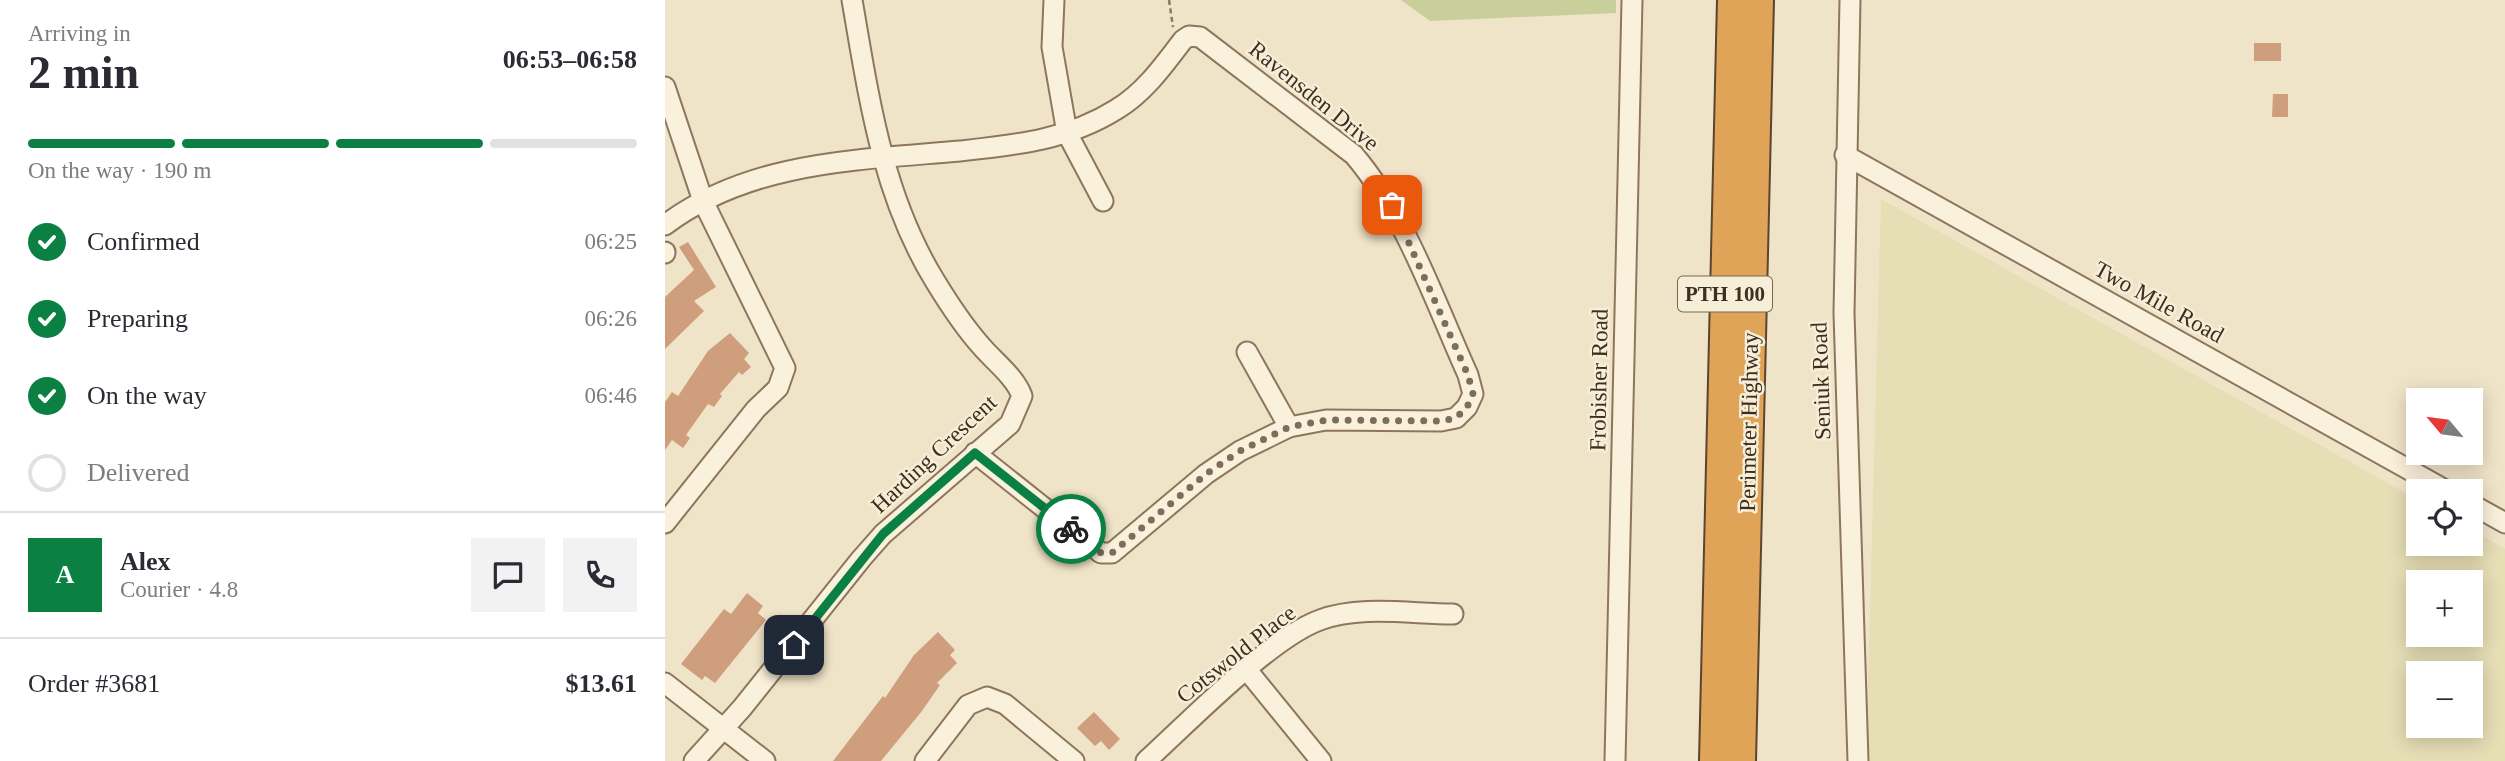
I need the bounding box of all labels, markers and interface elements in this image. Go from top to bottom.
text: Arriving in [28,21,131,46]
street label: Ravensden Drive [1244,36,1384,156]
text: 06:53–06:58 [503,45,637,74]
text: 2 min [28,47,139,98]
text: On the way · 190 m [28,158,211,183]
pin [1362,175,1422,235]
icon: bag [1373,186,1411,224]
icon: check [28,223,66,261]
text: Confirmed [87,227,200,256]
text: 06:25 [585,229,637,254]
street label: Two Mile Road [2090,256,2228,348]
road number: PTH 100 [1678,276,1772,312]
icon: check [28,300,66,338]
text: Preparing [87,304,188,333]
text: 06:26 [585,306,637,331]
street label: Frobisher Road [1585,308,1613,451]
street label: Seniuk Road [1806,321,1836,441]
street label: Perimeter Highway [1735,332,1763,512]
icon: check [28,377,66,415]
text: On the way [87,381,207,410]
text: 06:46 [585,383,637,408]
north arrow [2406,388,2483,466]
map controls [2406,388,2483,738]
street label: Harding Crescent [866,389,1002,518]
text: Delivered [87,458,190,487]
button: locate [2406,479,2483,556]
courier [1036,494,1106,564]
icon: bike [1052,510,1090,548]
button: chat [471,538,545,612]
button: phone [563,538,637,612]
text: Alex [120,547,171,576]
text: A [56,560,74,589]
button: + [2406,570,2483,647]
text: Courier · 4.8 [120,577,238,602]
street label: Cotswold Place [1172,600,1300,708]
pin [764,615,824,675]
icon: home [775,626,813,664]
button: − [2406,661,2483,738]
text: Order #3681 [28,669,160,698]
text: $13.61 [566,669,637,698]

